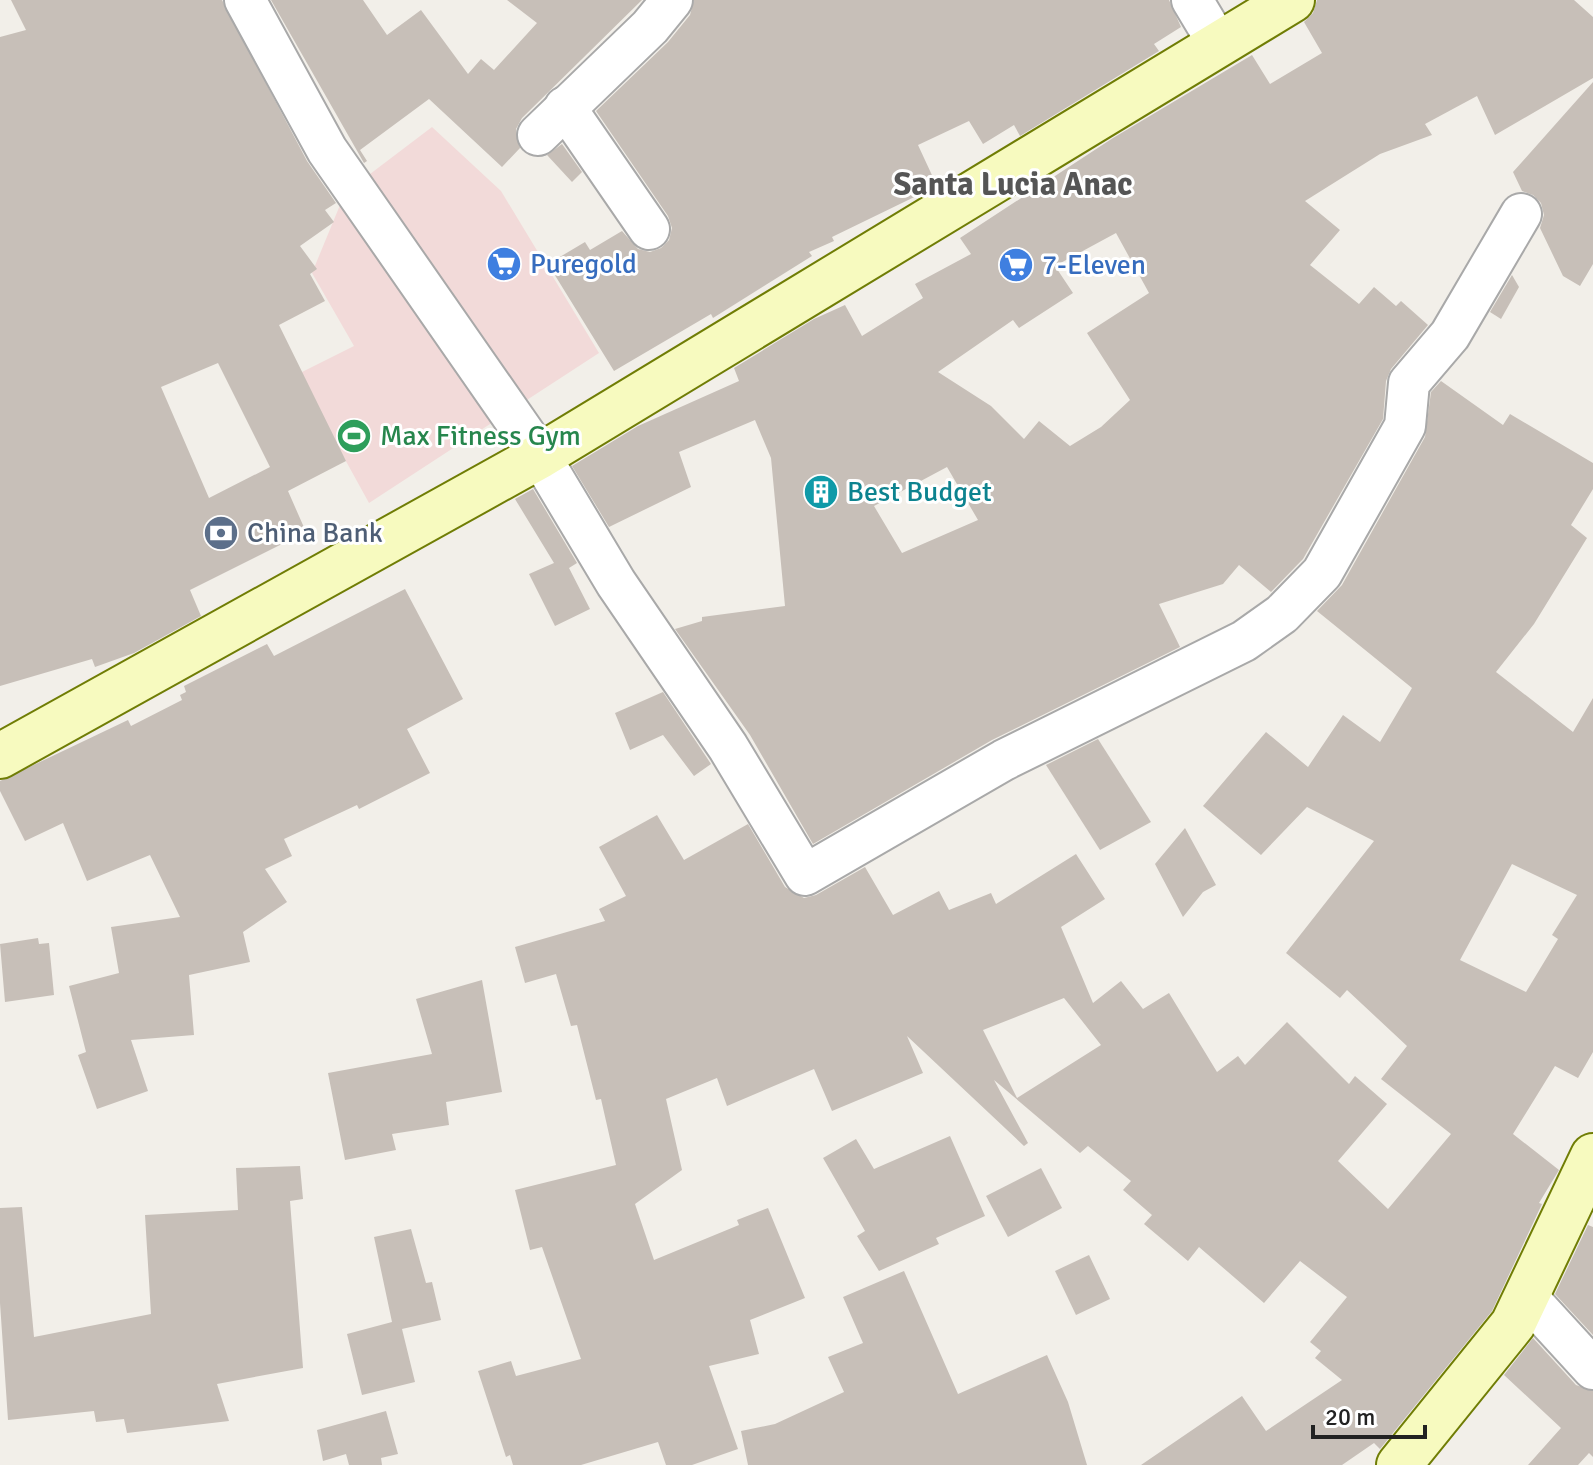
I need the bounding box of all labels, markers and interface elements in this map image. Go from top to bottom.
district label: Santa Lucia Anac [894,165,1132,204]
supermarket icon: Puregold [485,245,523,283]
supermarket icon: 7-Eleven [997,246,1035,284]
place label: Puregold [530,247,637,281]
place label: 7-Eleven [1042,248,1146,282]
sports icon: Max Fitness Gym [335,417,373,455]
place label: Max Fitness Gym [380,419,581,453]
building icon: Best Budget [802,473,840,511]
place label: Best Budget [847,475,992,509]
bank icon: China Bank [202,514,240,552]
place label: China Bank [247,516,383,550]
scale bar [1313,1389,1425,1439]
text: 20 m [1325,1402,1375,1432]

